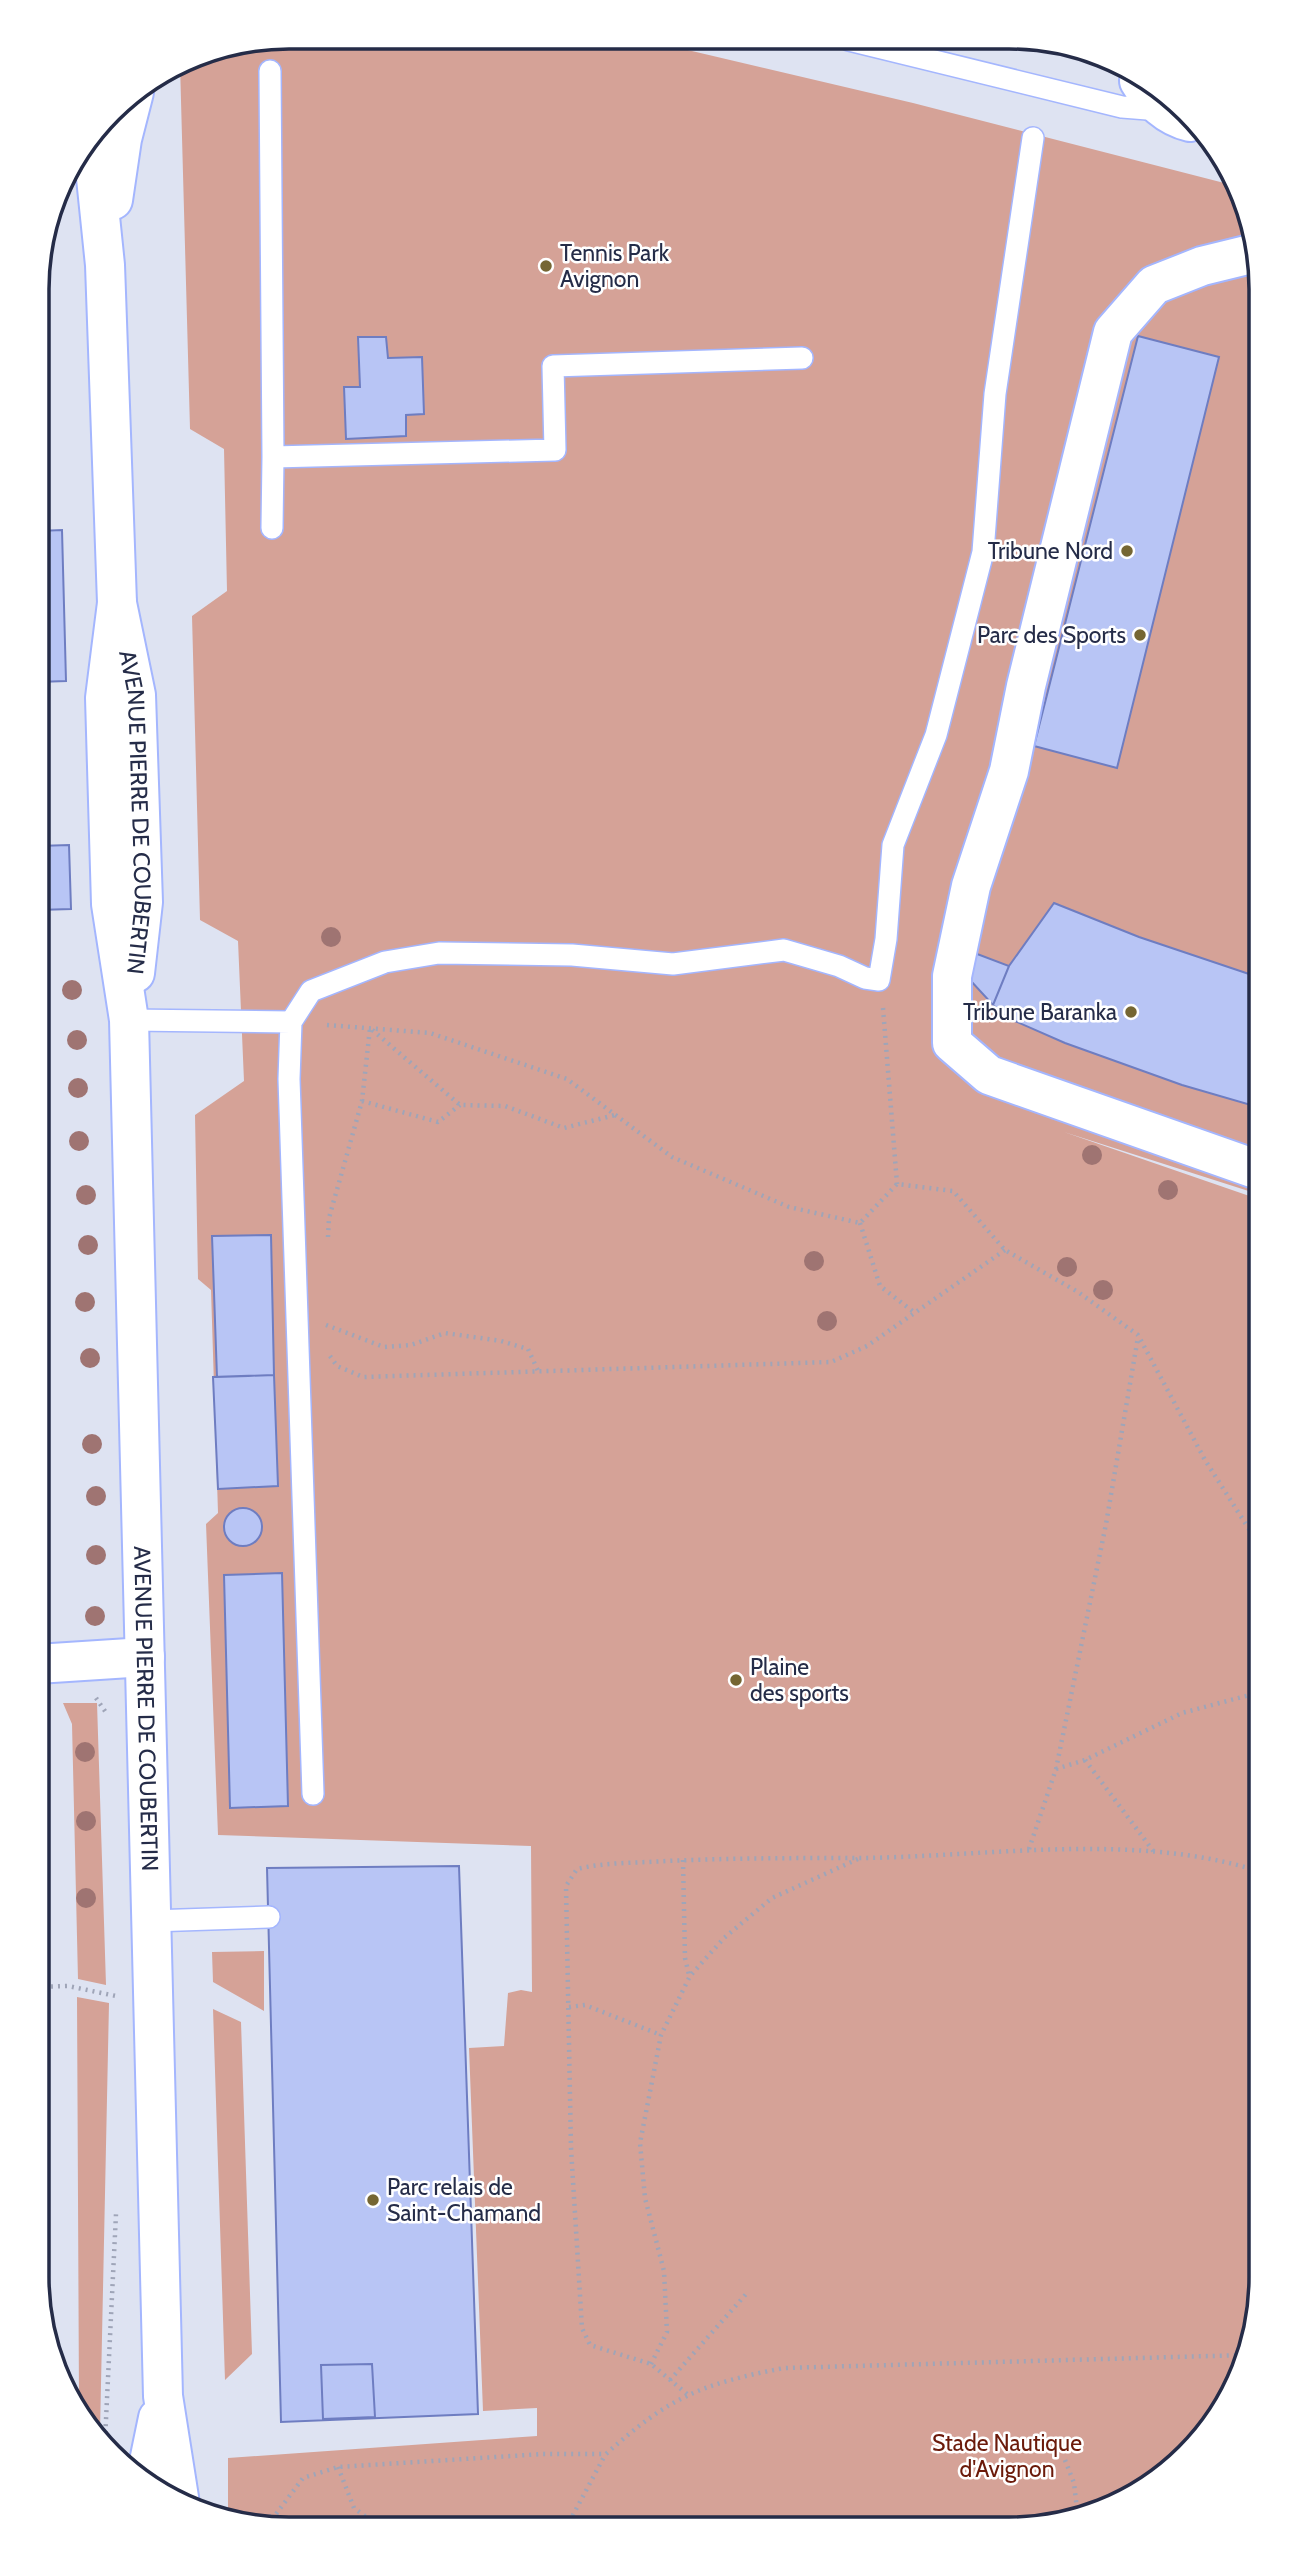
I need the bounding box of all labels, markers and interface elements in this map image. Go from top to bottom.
place label: Tennis Park Avignon [560,239,670,293]
marker: Tennis Park Avignon [538,258,554,274]
place label: Tribune Nord [988,537,1113,565]
marker: Tribune Nord [1119,543,1135,559]
place label: Parc des Sports [977,621,1126,649]
marker: Parc des Sports [1132,627,1148,643]
street label: AVENUE PIERRE DE COUBERTIN [113,648,157,976]
place label: Tribune Baranka [963,998,1117,1026]
marker: Tribune Baranka [1123,1004,1139,1020]
street label: AVENUE PIERRE DE COUBERTIN [128,1546,164,1872]
place label: Plaine des sports [750,1653,849,1707]
marker: Plaine des sports [728,1672,744,1688]
place label: Parc relais de Saint-Chamand [387,2173,541,2227]
marker: Parc relais de Saint-Chamand [365,2192,381,2208]
park label: Stade Nautique d'Avignon [932,2429,1082,2483]

